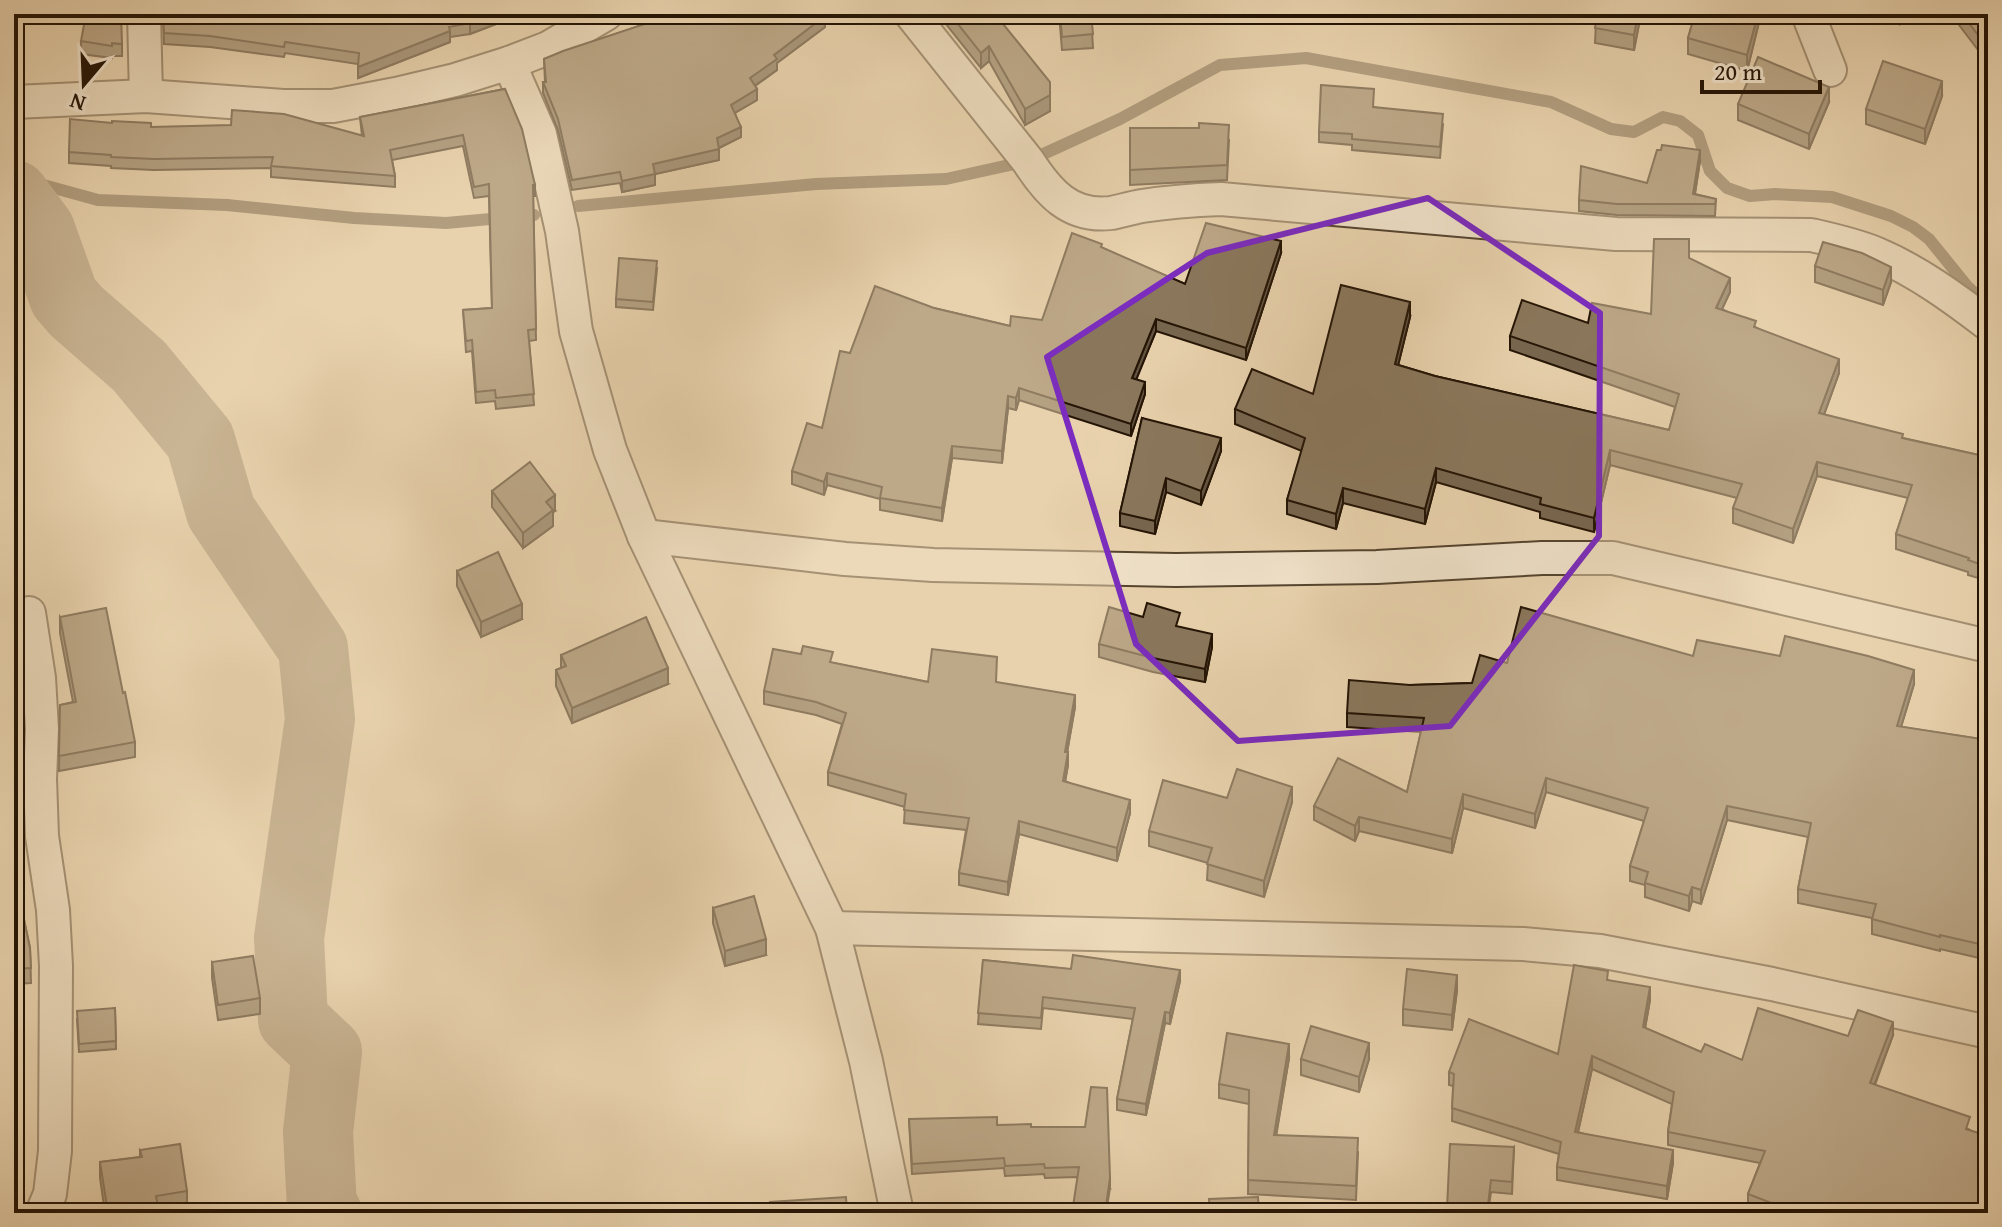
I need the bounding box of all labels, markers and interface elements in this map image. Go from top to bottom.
north arrow [44,44,124,124]
scale bar [1702,44,1820,94]
text: 20 m [1714,54,1762,89]
text: N [65,85,90,120]

